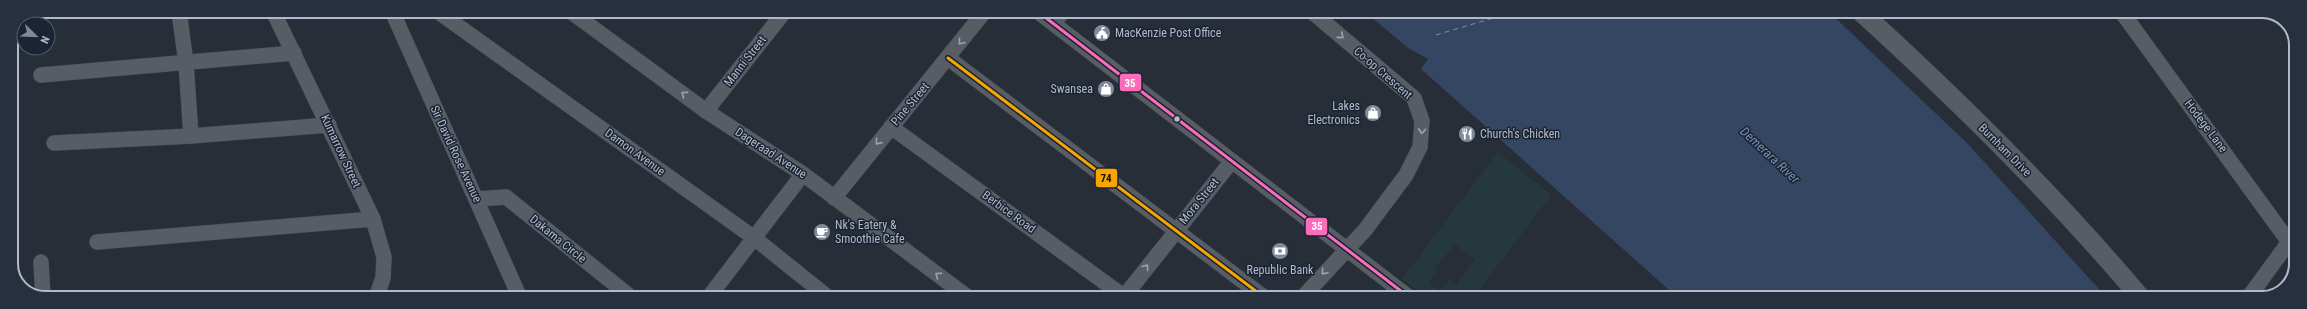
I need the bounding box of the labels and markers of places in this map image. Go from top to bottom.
public building icon: MacKenzie Post Office [1092,23,1112,43]
place label: MacKenzie Post Office [1115,26,1222,40]
shop icon: Swansea [1096,79,1116,99]
place label: Swansea [1051,82,1093,96]
place label: Lakes Electronics [1307,99,1360,127]
shop icon: Lakes Electronics [1363,103,1383,123]
unlabelled marker [1172,114,1182,124]
restaurant icon: Church's Chicken [1457,124,1477,144]
place label: Church's Chicken [1480,127,1560,141]
place label: Nk's Eatery & Smoothie Cafe [835,218,905,246]
cafe icon: Nk's Eatery & Smoothie Cafe [812,222,832,242]
bank icon: Republic Bank [1270,241,1290,261]
place label: Republic Bank [1247,263,1314,277]

